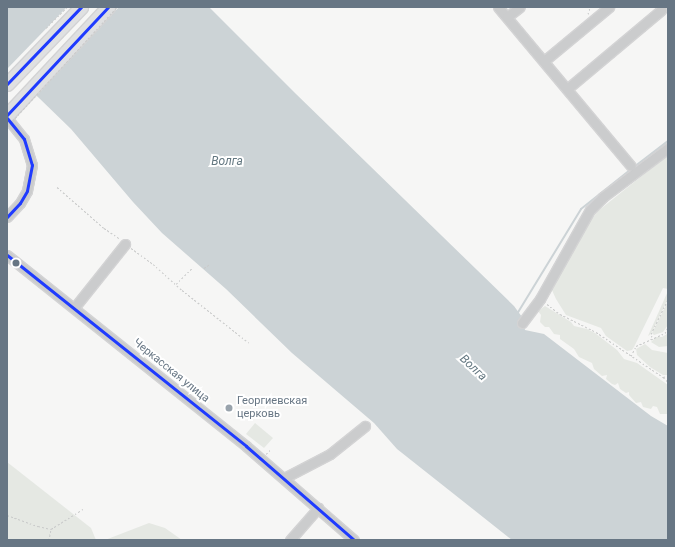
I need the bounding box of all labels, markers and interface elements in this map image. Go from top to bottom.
water label: Волга [211,155,243,169]
unlabelled marker [11,258,21,268]
street label: Черкасская улица [130,336,212,406]
water label: Волга [456,352,490,384]
place label: Георгиевская церковь [237,395,307,421]
marker: Георгиевская церковь [224,403,234,413]

